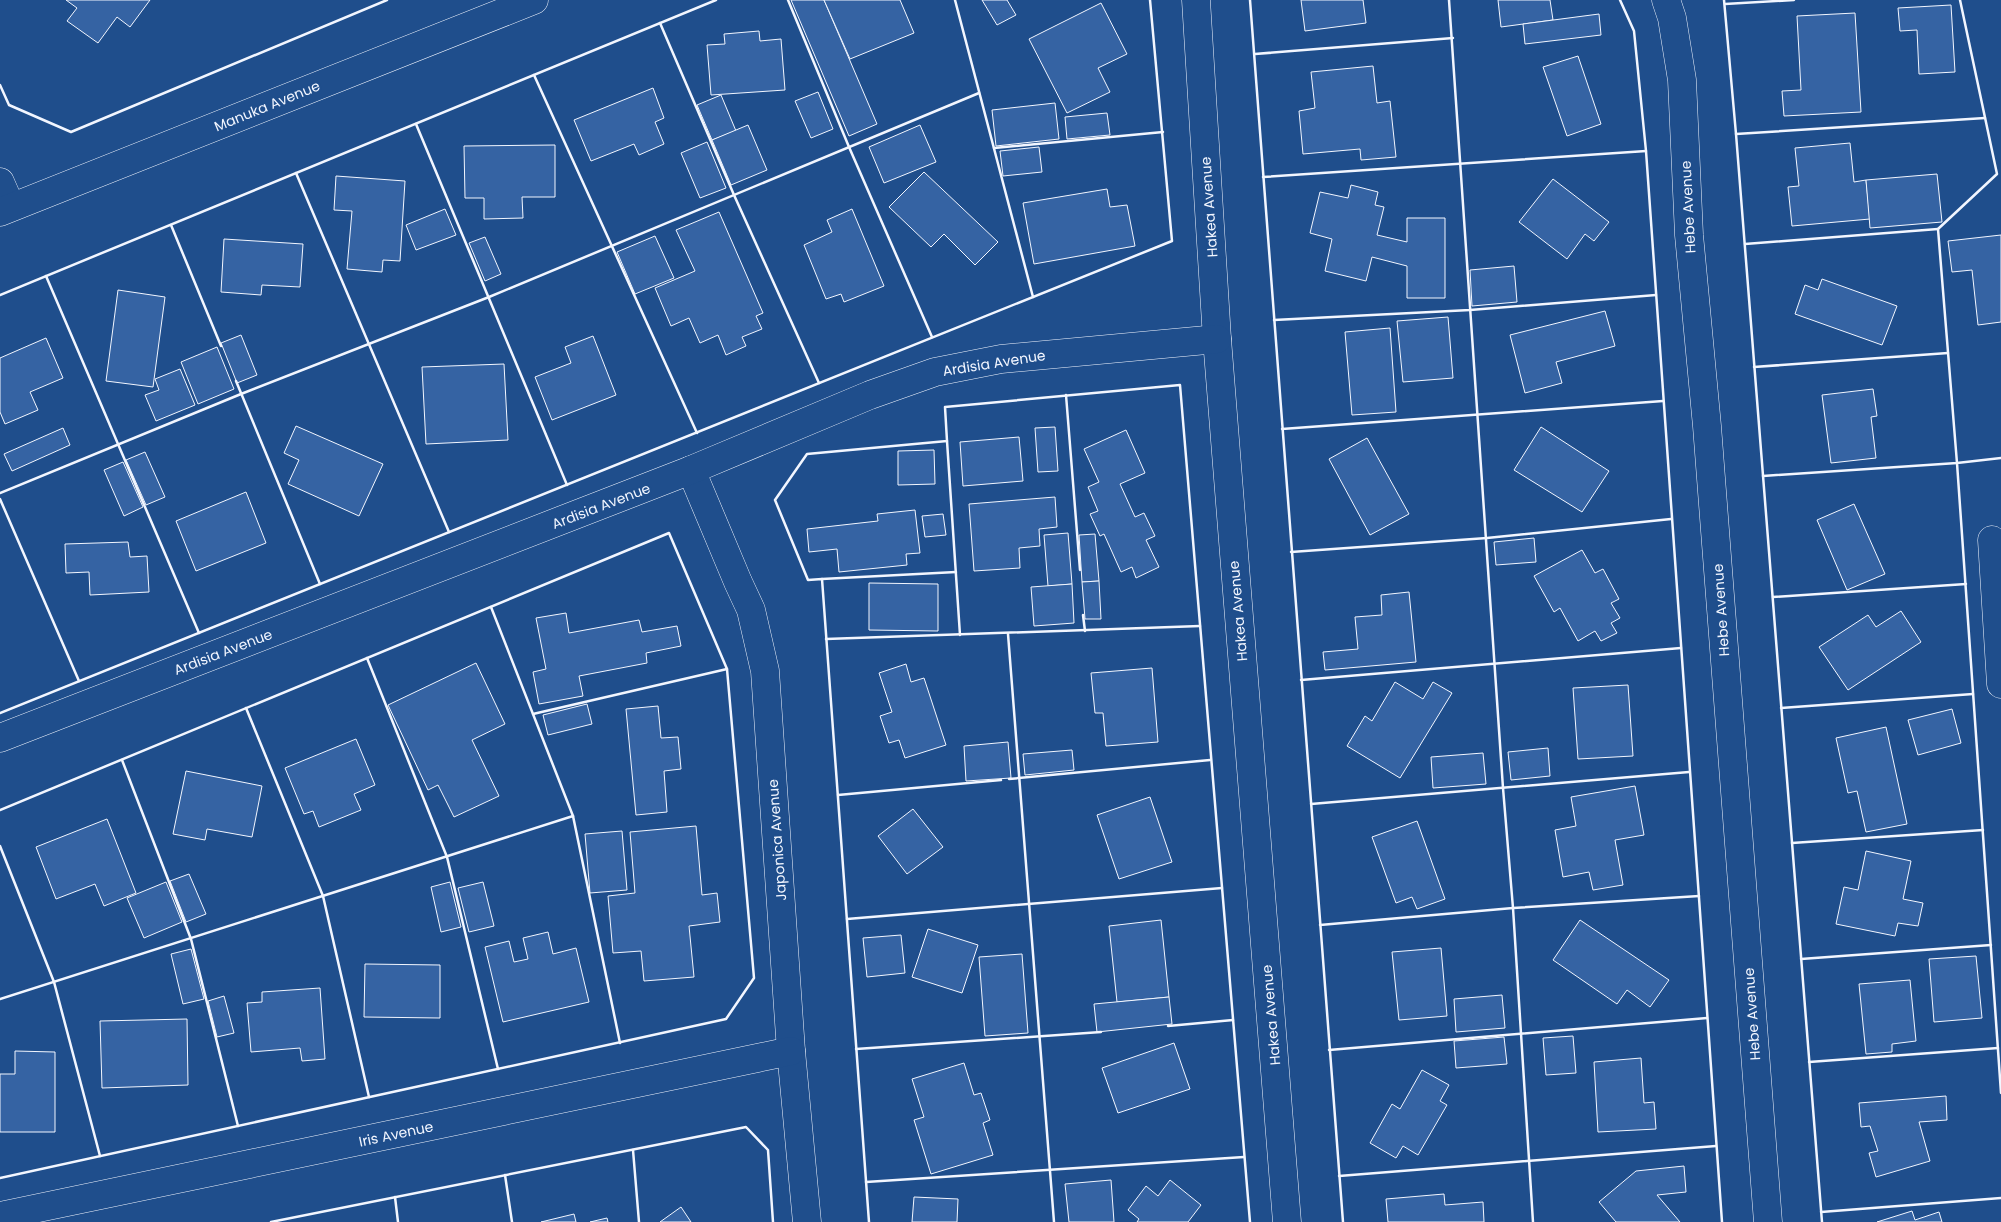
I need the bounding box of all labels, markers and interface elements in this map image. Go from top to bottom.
street label: Manuka Avenue [211,76,323,136]
street label: Hakea Avenue [1195,156,1222,258]
street label: Hebe Avenue [1676,160,1700,254]
street label: Ardisia Avenue [941,345,1047,381]
street label: Ardisia Avenue [549,478,653,534]
street label: Hakea Avenue [1224,560,1252,662]
street label: Hebe Avenue [1708,563,1734,657]
street label: Ardisia Avenue [171,624,275,680]
street label: Japonica Avenue [763,778,791,902]
street label: Hakea Avenue [1257,964,1285,1066]
street label: Hebe Avenue [1739,967,1765,1061]
street label: Iris Avenue [357,1116,435,1152]

